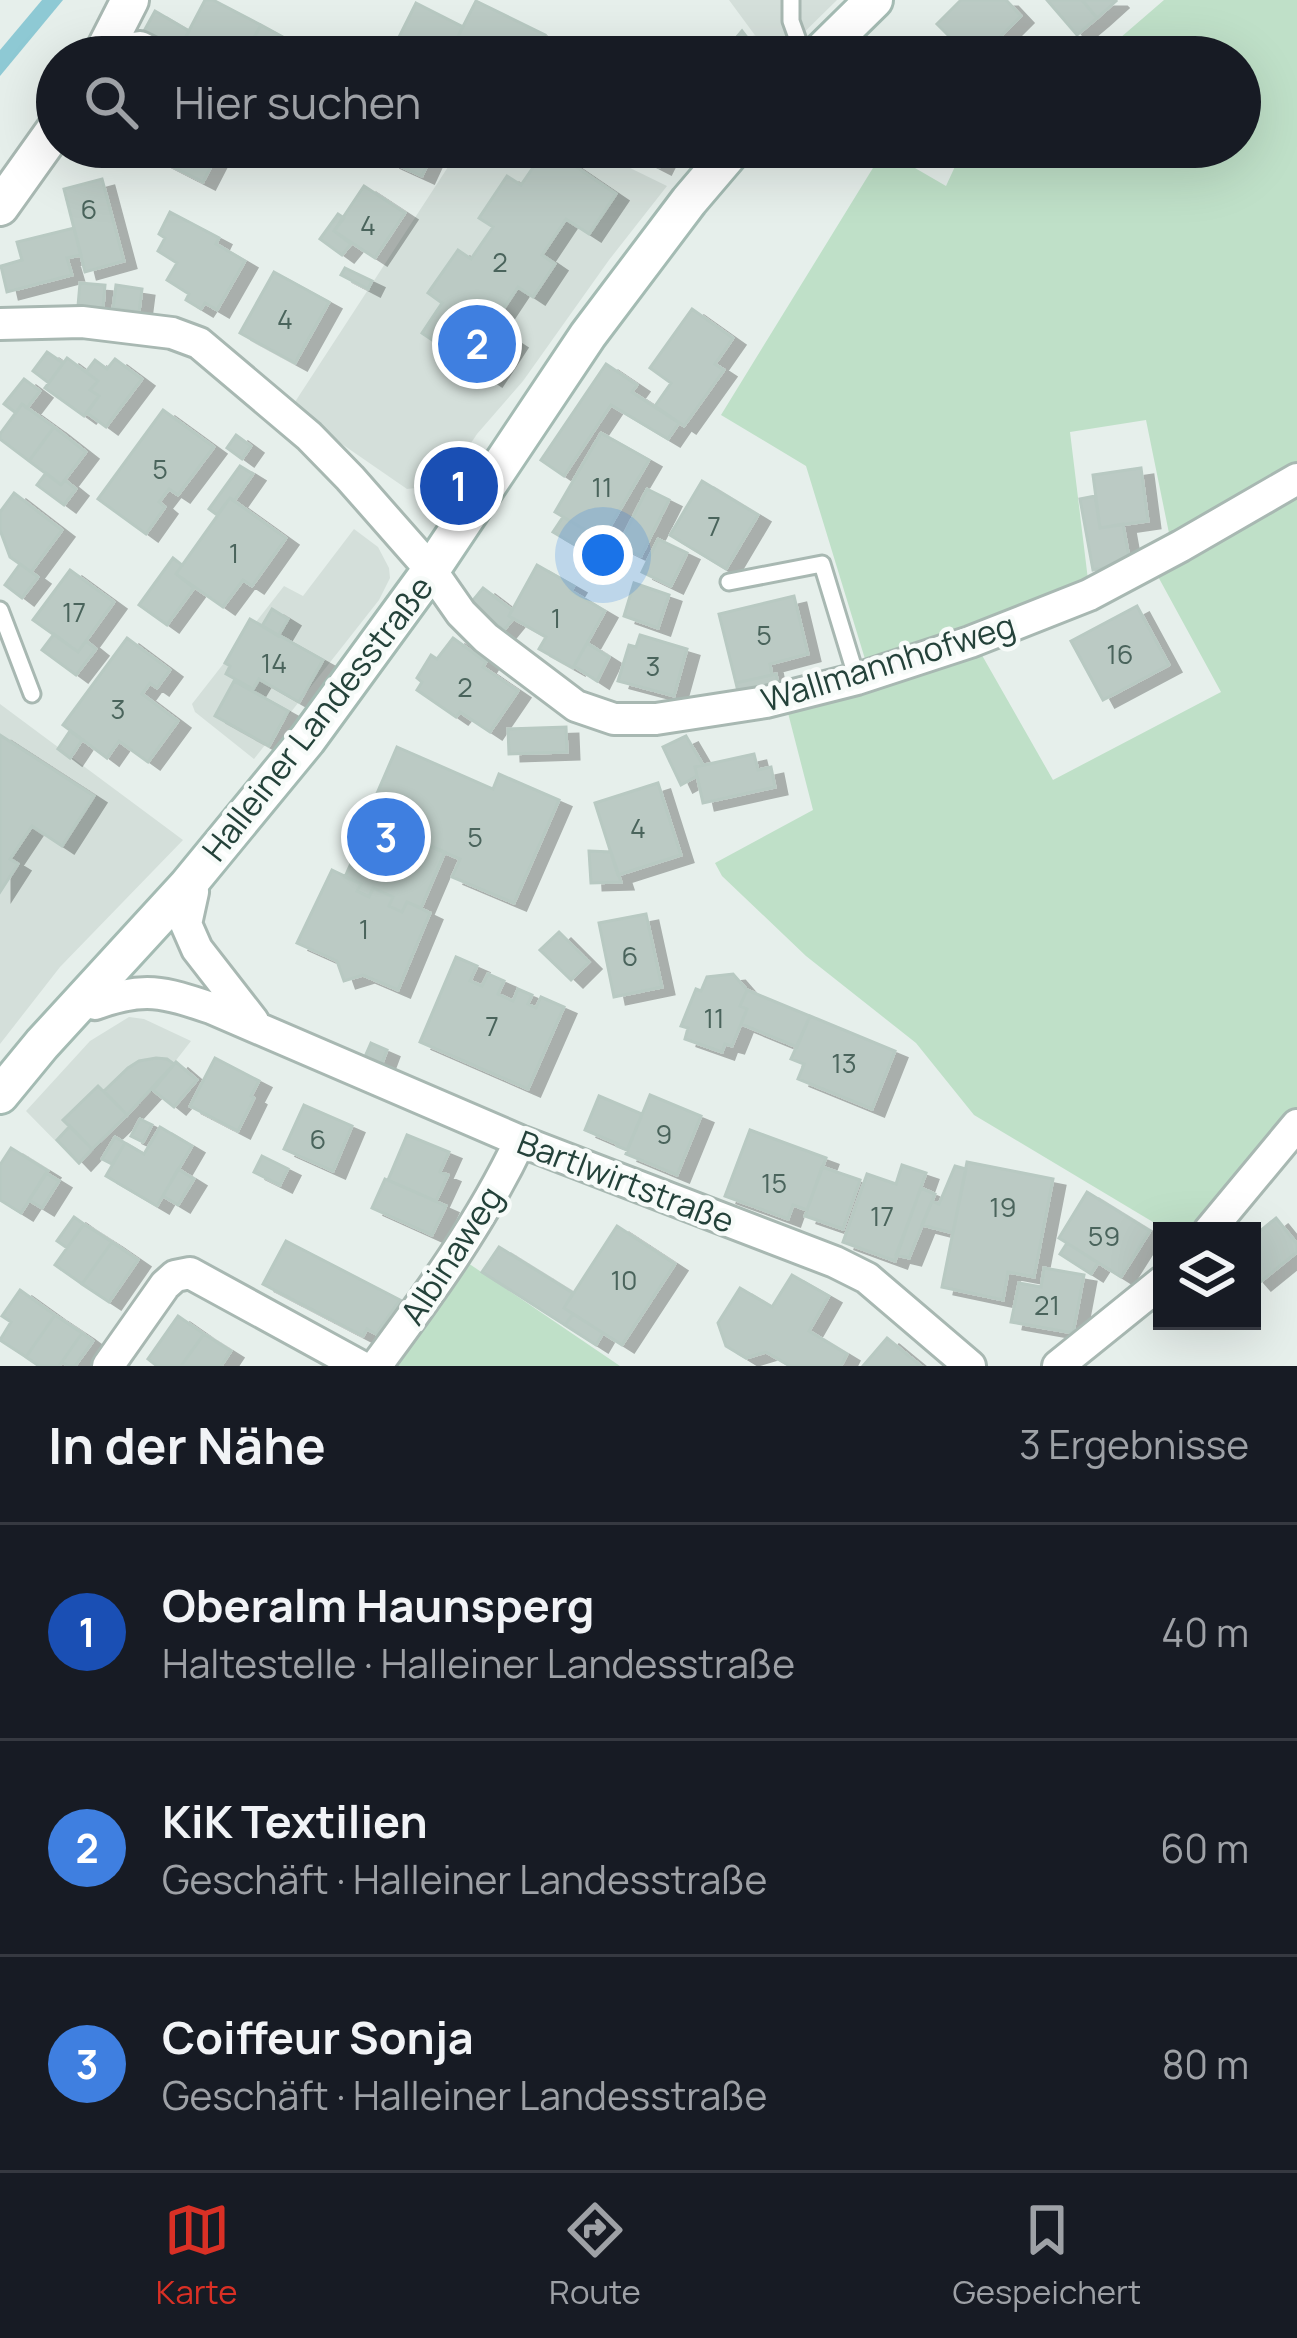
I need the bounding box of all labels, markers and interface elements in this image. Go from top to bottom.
search box [36,36,1261,168]
icon: search [78,69,144,135]
text: Hier suchen [174,71,421,133]
house number: 6 [81,190,97,227]
house number: 4 [360,206,376,243]
house number: 2 [492,243,508,280]
pin: 2 [438,299,516,389]
house number: 4 [277,300,293,337]
pin: 1 [420,441,498,531]
house number: 5 [152,450,168,487]
house number: 11 [591,468,613,505]
house number: 7 [707,507,721,544]
your location [573,525,633,585]
house number: 1 [229,534,239,571]
street label: Halleiner Landesstraße [191,566,443,870]
house number: 17 [62,593,86,630]
house number: 1 [551,599,561,636]
street label: Wallmannhofweg [756,602,1020,722]
house number: 5 [756,616,772,653]
house number: 16 [1106,635,1134,672]
house number: 14 [261,644,287,681]
house number: 3 [646,647,660,684]
house number: 2 [457,668,473,705]
house number: 3 [111,690,125,727]
pin: 3 [347,792,425,882]
house number: 4 [630,809,646,846]
house number: 5 [467,818,483,855]
house number: 1 [359,910,369,947]
house number: 6 [622,937,638,974]
house number: 11 [703,999,725,1036]
house number: 7 [485,1007,499,1044]
house number: 13 [831,1044,857,1081]
house number: 9 [656,1115,672,1152]
street label: Bartlwirtstraße [511,1119,741,1243]
house number: 6 [310,1120,326,1157]
house number: 15 [761,1164,787,1201]
street label: Albinaweg [389,1177,513,1333]
house number: 19 [989,1188,1017,1225]
house number: 17 [870,1197,894,1234]
house number: 59 [1088,1217,1120,1254]
map controls [1153,1222,1261,1330]
button: layers [1153,1222,1261,1330]
house number: 10 [611,1261,638,1298]
house number: 21 [1034,1286,1060,1323]
text: In der Nähe [48,1410,326,1479]
text: 3 Ergebnisse [1019,1417,1249,1471]
text: Oberalm Haunsperg [162,1574,595,1636]
text: 1 [78,1605,96,1659]
text: 40 m [1161,1605,1249,1659]
text: Haltestelle · Halleiner Landesstraße [162,1636,795,1690]
text: KiK Textilien [162,1790,428,1852]
text: 2 [75,1821,99,1875]
text: 60 m [1160,1821,1249,1875]
text: Geschäft · Halleiner Landesstraße [162,1852,767,1906]
text: Coiffeur Sonja [162,2006,474,2068]
text: 3 [76,2037,98,2091]
text: 80 m [1162,2037,1249,2091]
text: Geschäft · Halleiner Landesstraße [162,2068,767,2122]
tab: Karte [156,2197,237,2314]
tab: Route [549,2197,641,2314]
tab: Gespeichert [952,2197,1141,2314]

